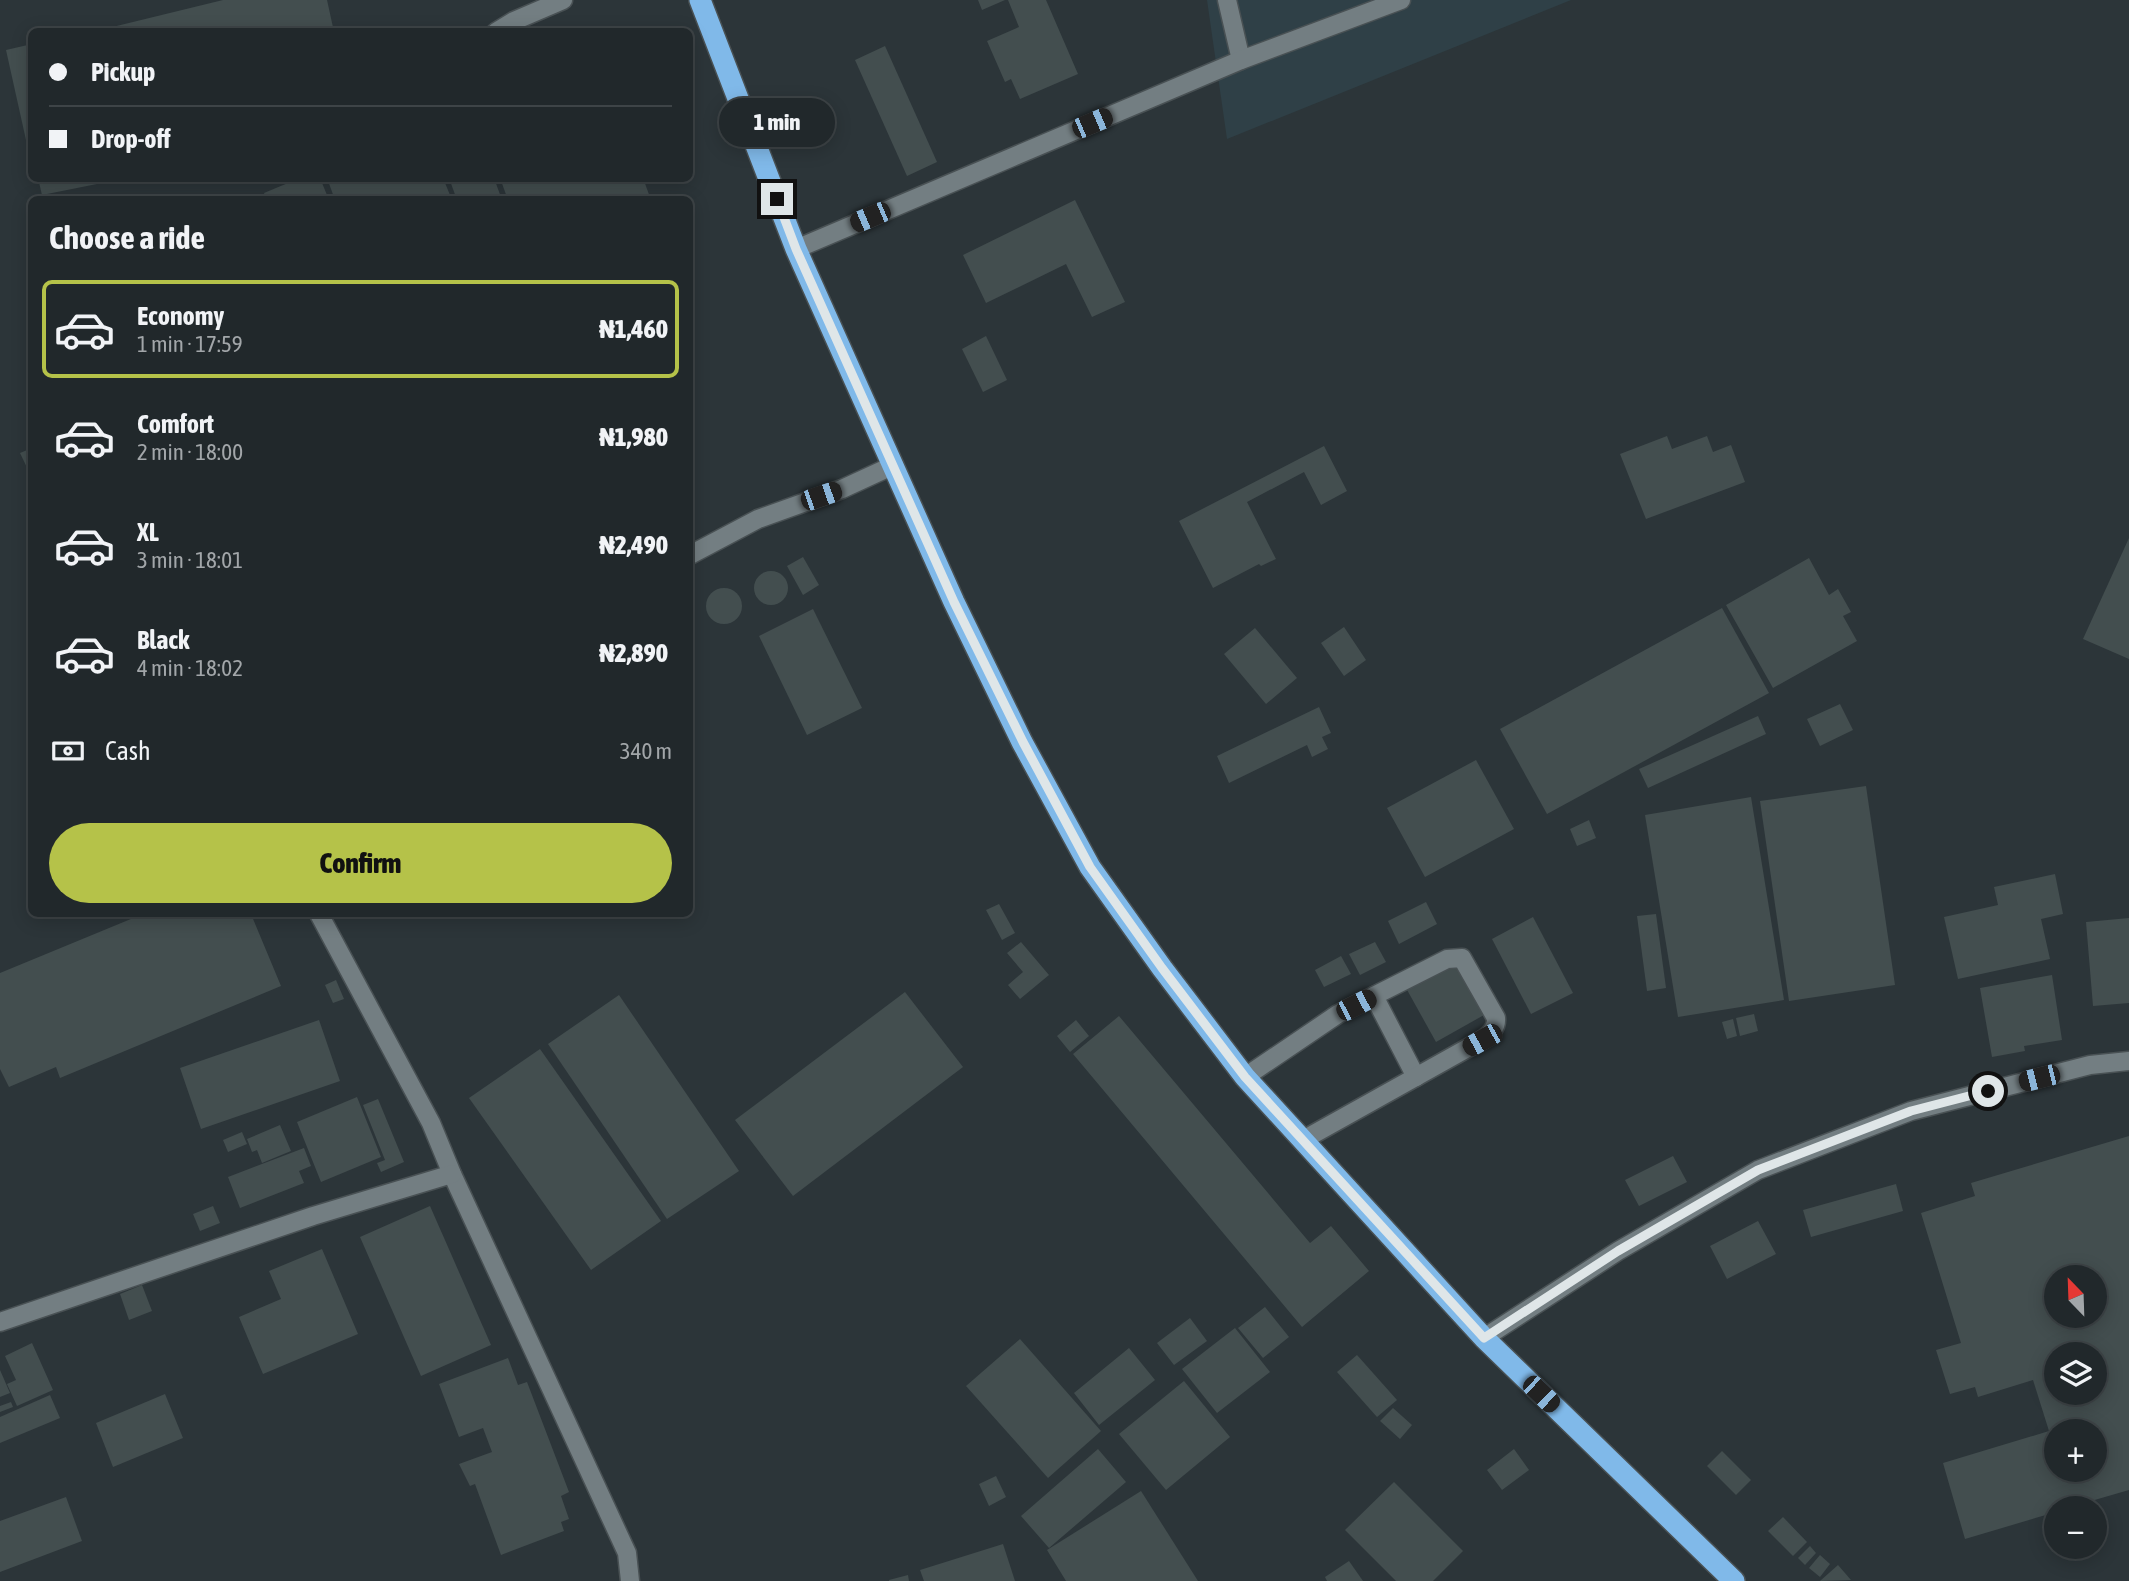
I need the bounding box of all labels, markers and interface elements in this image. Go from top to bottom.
text: Pickup [91,57,155,87]
callout: 1 min [719,97,835,146]
car [1069,105,1116,141]
text: 1 min [754,109,800,135]
text: Drop-off [91,124,171,154]
route end [761,183,793,215]
car [847,199,894,235]
text: Choose a ride [49,219,205,256]
icon: car [53,298,116,361]
text: Economy [137,301,224,331]
text: ₦1,460 [599,314,668,344]
text: 1 min · 17:59 [137,331,243,357]
icon: car [53,406,116,469]
text: Comfort [137,409,214,439]
text: ₦1,980 [599,422,668,452]
text: 2 min · 18:00 [137,439,243,465]
car [798,479,845,513]
icon: car [53,514,116,577]
text: XL [137,517,159,547]
text: ₦2,490 [599,530,668,560]
text: 3 min · 18:01 [137,547,243,573]
icon: car [53,622,116,685]
text: Black [137,625,189,655]
text: ₦2,890 [599,638,668,668]
text: 4 min · 18:02 [137,655,243,681]
icon: cash [49,732,87,770]
text: Cash [105,736,151,766]
text: 340 m [620,738,672,764]
button: Confirm [49,823,672,903]
car [1333,986,1380,1024]
car [1459,1021,1506,1059]
car [2017,1063,2062,1093]
route start [1972,1075,2004,1107]
north arrow [2044,1265,2107,1328]
map controls [2044,1265,2107,1559]
button: layers [2044,1342,2107,1405]
car [1519,1372,1564,1416]
button: + [2044,1419,2107,1482]
button: − [2044,1496,2107,1559]

